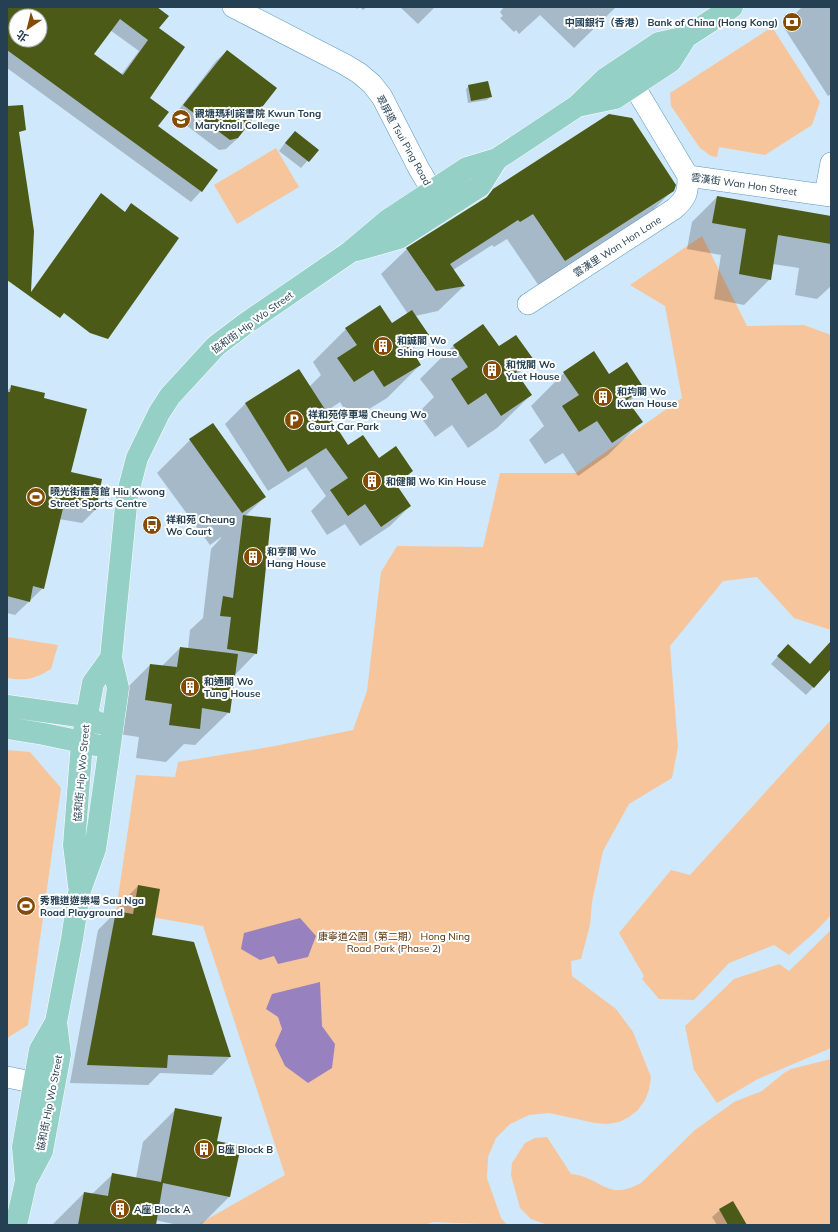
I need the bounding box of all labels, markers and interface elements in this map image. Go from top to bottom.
north arrow [8,8,48,48]
bank icon: 中國銀行（香港） Bank of China (Hong Kong) [781,11,803,33]
place label: 中國銀行（香港） Bank of China (Hong Kong) [565,16,778,29]
text: 北 [14,27,31,45]
street label: 翠屏道 Tsui Ping Road [373,93,434,188]
place label: 觀塘瑪利諾書院 Kwun Tong Maryknoll College [195,107,321,132]
school or university icon: 觀塘瑪利諾書院 Kwun Tong Maryknoll College [170,108,192,130]
street label: 雲漢街 Wan Hon Street [690,171,798,198]
street label: 雲漢里 Wan Hon Lane [571,213,664,280]
street label: 協和街 Hip Wo Street [209,288,296,356]
place label: 和誠閣 Wo Shing House [397,334,458,359]
building icon: 和誠閣 Wo Shing House [372,335,394,357]
place label: 和悅閣 Wo Yuet House [505,358,560,383]
building icon: 和悅閣 Wo Yuet House [481,359,503,381]
place label: 和均閣 Wo Kwan House [617,385,678,410]
building icon: 和均閣 Wo Kwan House [592,386,614,408]
place label: 祥和苑停車場 Cheung Wo Court Car Park [308,408,427,433]
parking icon: 祥和苑停車場 Cheung Wo Court Car Park [283,409,305,431]
building icon: 和健閣 Wo Kin House [361,470,383,492]
place label: 和健閣 Wo Kin House [386,475,487,488]
place label: 曉光街體育館 Hiu Kwong Street Sports Centre [50,485,165,510]
sports icon: 曉光街體育館 Hiu Kwong Street Sports Centre [25,486,47,508]
place label: 祥和苑 Cheung Wo Court [166,513,235,538]
bus stop icon: 祥和苑 Cheung Wo Court [141,514,163,536]
place label: 和亨閣 Wo Hang House [267,545,327,570]
building icon: 和亨閣 Wo Hang House [242,546,264,568]
place label: 和通閣 Wo Tung House [204,675,261,700]
building icon: 和通閣 Wo Tung House [179,676,201,698]
street label: 協和街 Hip Wo Street [71,723,92,822]
place label: 秀雅道遊樂場 Sau Nga Road Playground [40,894,144,919]
sports icon: 秀雅道遊樂場 Sau Nga Road Playground [15,895,37,917]
park label: 康寧道公園（第二期） Hong Ning Road Park (Phase 2) [318,930,470,955]
street label: 協和街 Hip Wo Street [34,1053,65,1152]
building icon: B座 Block B [193,1138,215,1160]
place label: B座 Block B [218,1143,273,1156]
building icon: A座 Block A [109,1198,131,1220]
place label: A座 Block A [134,1203,191,1216]

